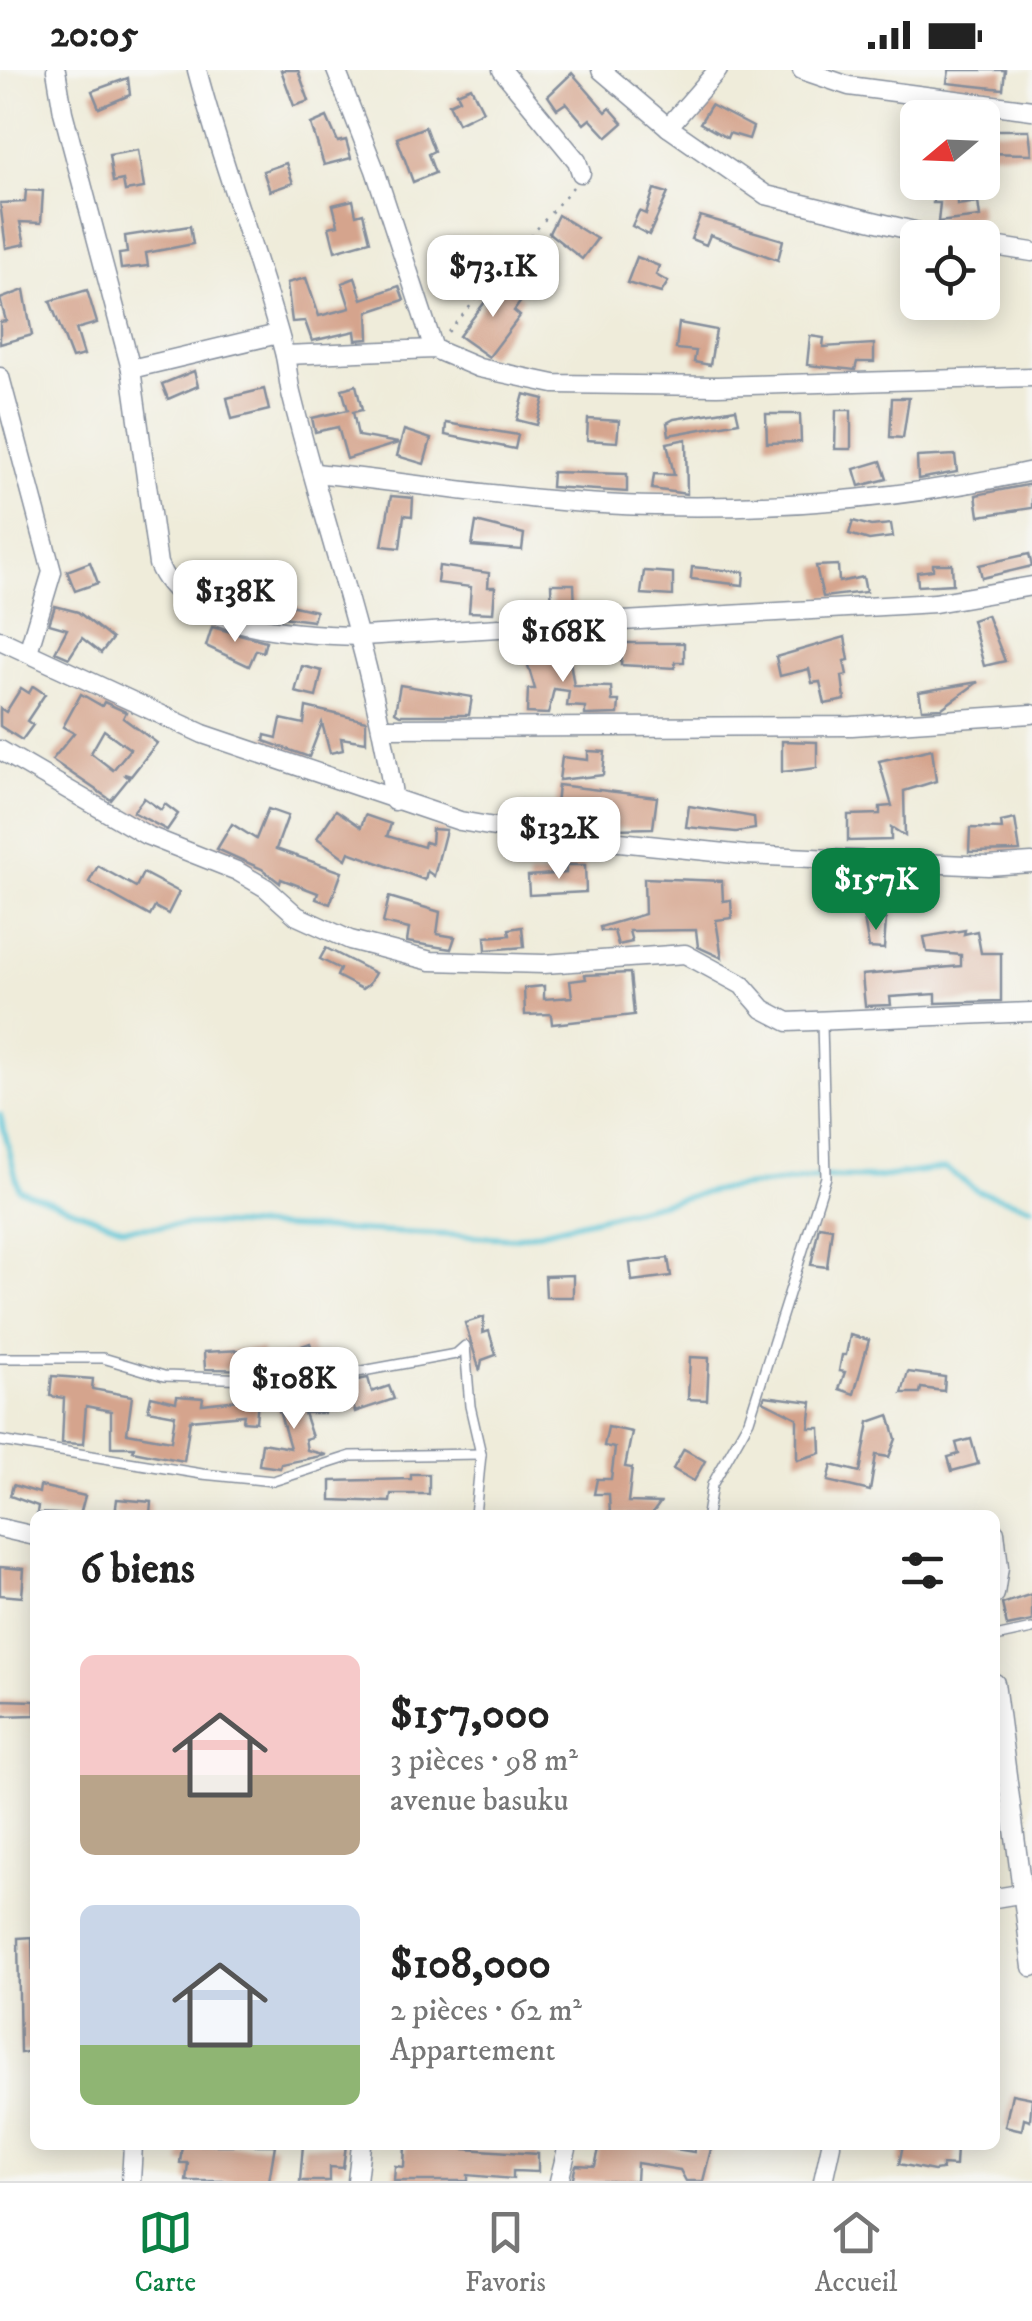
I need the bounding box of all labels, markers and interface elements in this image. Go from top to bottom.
text: 20:05 [50,11,138,59]
north arrow [900,100,1000,200]
map controls [900,100,1000,320]
button: locate [900,220,1000,320]
pin: $73.1K [412,235,574,320]
text: $73.1K [449,247,537,287]
pin: $138K [165,560,305,645]
text: $138K [195,572,275,612]
pin: $168K [493,600,633,685]
text: $168K [521,612,605,652]
pin: $132K [489,797,629,882]
text: $132K [519,809,599,849]
pin: $157K [806,848,946,933]
text: $157K [834,860,918,900]
pin: $108K [224,1347,364,1432]
text: $108K [252,1359,336,1399]
icon: filters [895,1543,950,1598]
text: 6 biens [80,1544,195,1596]
text: $157,000 [390,1689,550,1741]
icon: home [160,1695,280,1815]
text: 3 pièces · 98 m² [390,1741,578,1781]
text: avenue basuku [390,1781,569,1821]
text: $108,000 [390,1939,551,1991]
icon: home [160,1945,280,2065]
text: 2 pièces · 62 m² [390,1991,582,2031]
text: Appartement [390,2031,555,2071]
tab: Carte [134,2205,196,2300]
tab: Favoris [465,2205,546,2300]
tab: Accueil [815,2205,897,2300]

